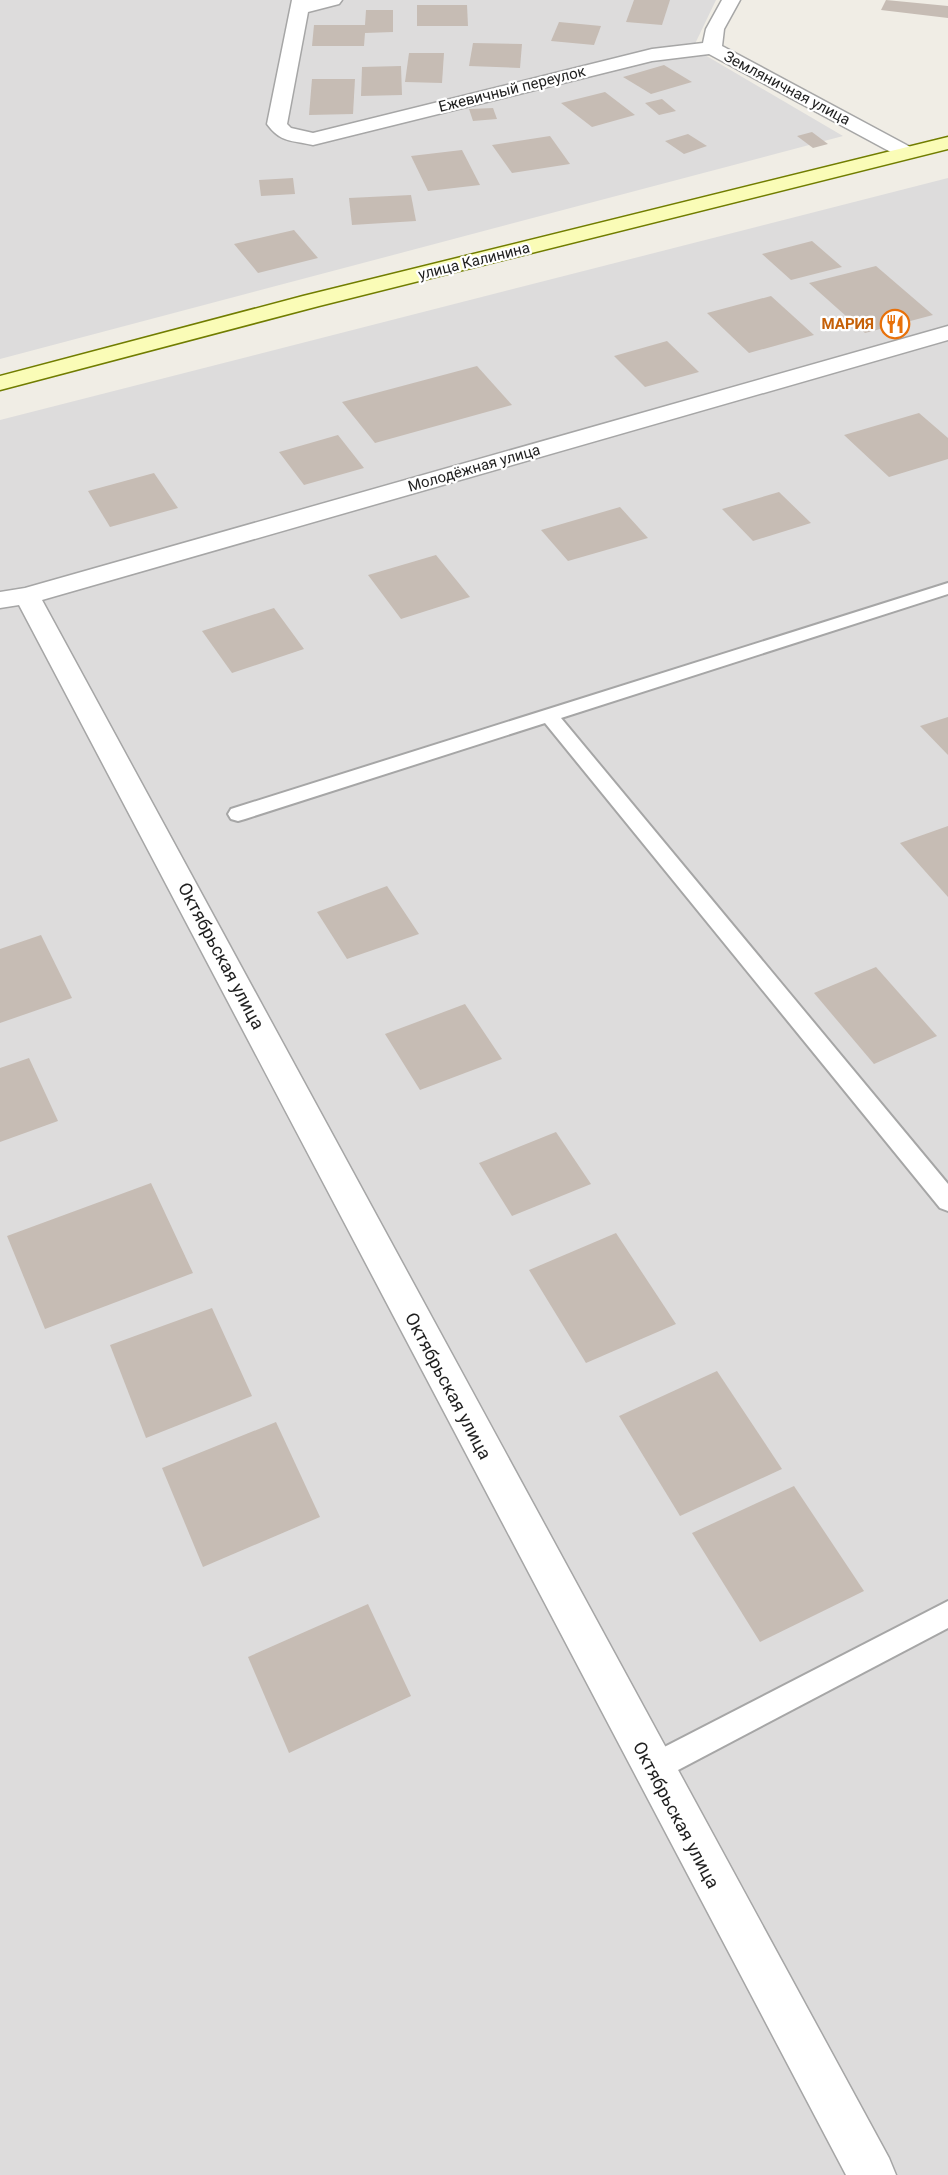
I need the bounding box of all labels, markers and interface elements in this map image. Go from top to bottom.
street label: Земляничная улица [721,47,853,129]
street label: Ежевичный переулок [437,62,587,116]
street label: улица Калинина [416,238,532,284]
restaurant icon: МАРИЯ [879,308,911,340]
place label: МАРИЯ [822,315,874,333]
street label: Молодёжная улица [406,441,542,495]
street label: Октябрьская улица [174,879,269,1033]
street label: Октябрьская улица [401,1309,496,1463]
street label: Октябрьская улица [629,1738,724,1892]

